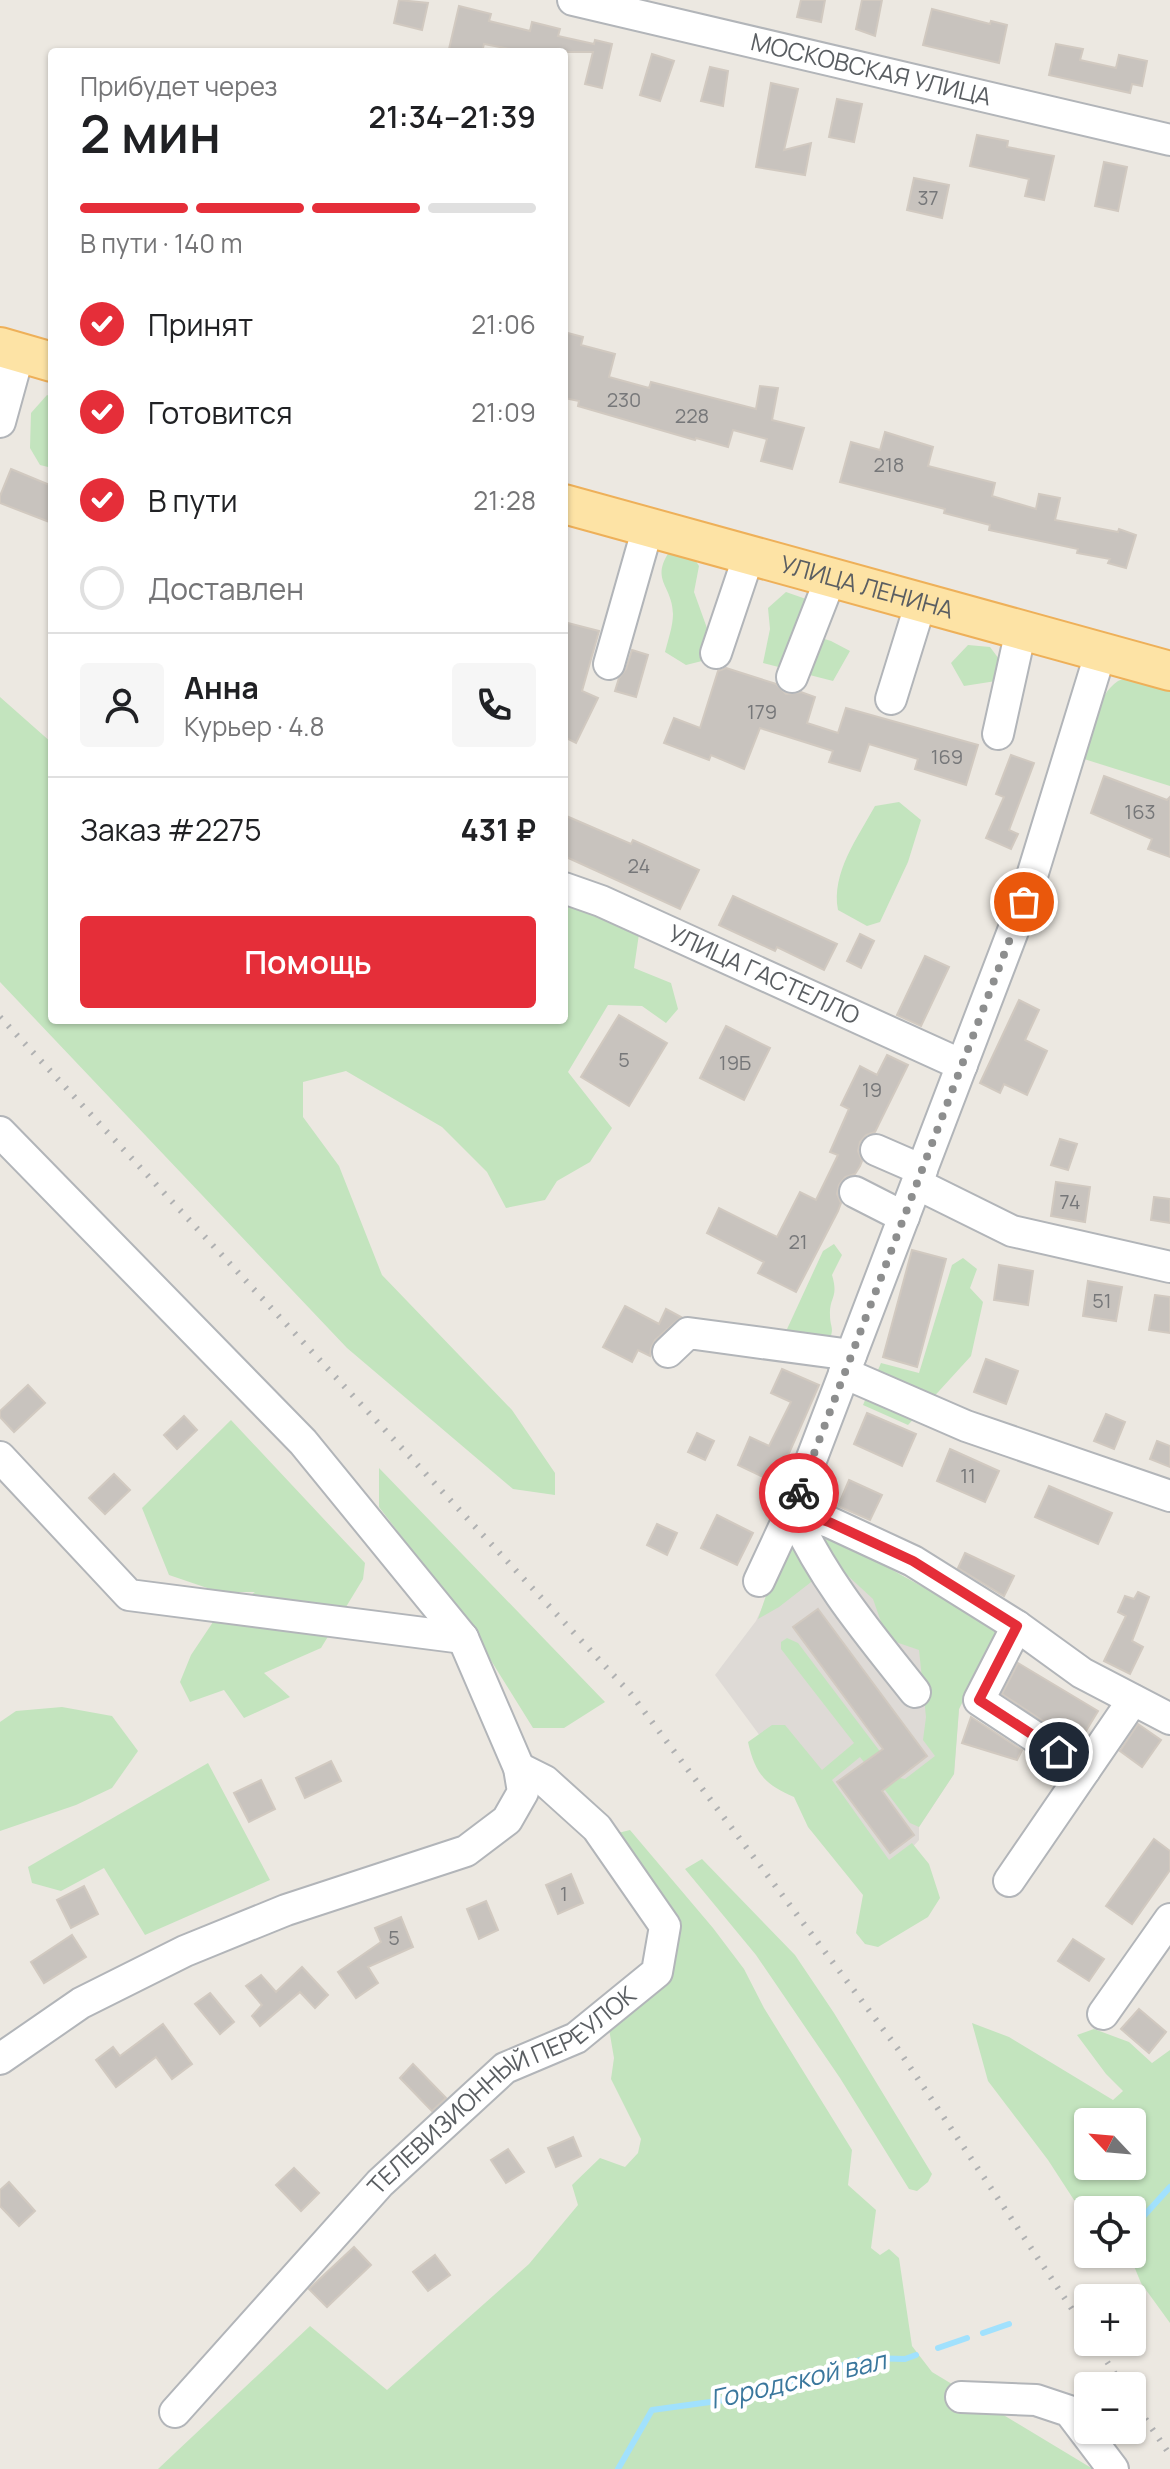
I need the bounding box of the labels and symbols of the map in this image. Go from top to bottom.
street label: МОСКОВСКАЯ УЛИЦА [748,24,995,113]
house number: 37 [917,184,939,211]
house number: 230 [607,386,641,413]
house number: 228 [675,402,709,429]
house number: 218 [874,451,904,478]
street label: УЛИЦА ЛЕНИНА [777,546,958,626]
house number: 179 [747,698,777,725]
house number: 169 [931,743,963,770]
house number: 163 [1124,798,1156,825]
house number: 24 [628,852,650,879]
pin [990,868,1058,936]
street label: УЛИЦА ГАСТЕЛЛО [663,916,865,1031]
house number: 5 [618,1046,630,1073]
house number: 19Б [719,1049,751,1076]
house number: 19 [862,1076,882,1103]
house number: 74 [1059,1188,1081,1215]
house number: 21 [788,1228,808,1255]
house number: 51 [1092,1287,1112,1314]
courier [759,1453,839,1533]
house number: 11 [960,1462,976,1489]
pin [1025,1718,1093,1786]
house number: 1 [560,1880,568,1907]
house number: 5 [388,1924,400,1951]
street label: ТЕЛЕВИЗИОННЫЙ ПЕРЕУЛОК [359,1977,643,2201]
north arrow [1074,2108,1146,2180]
water label: Городской вал [706,2341,891,2417]

